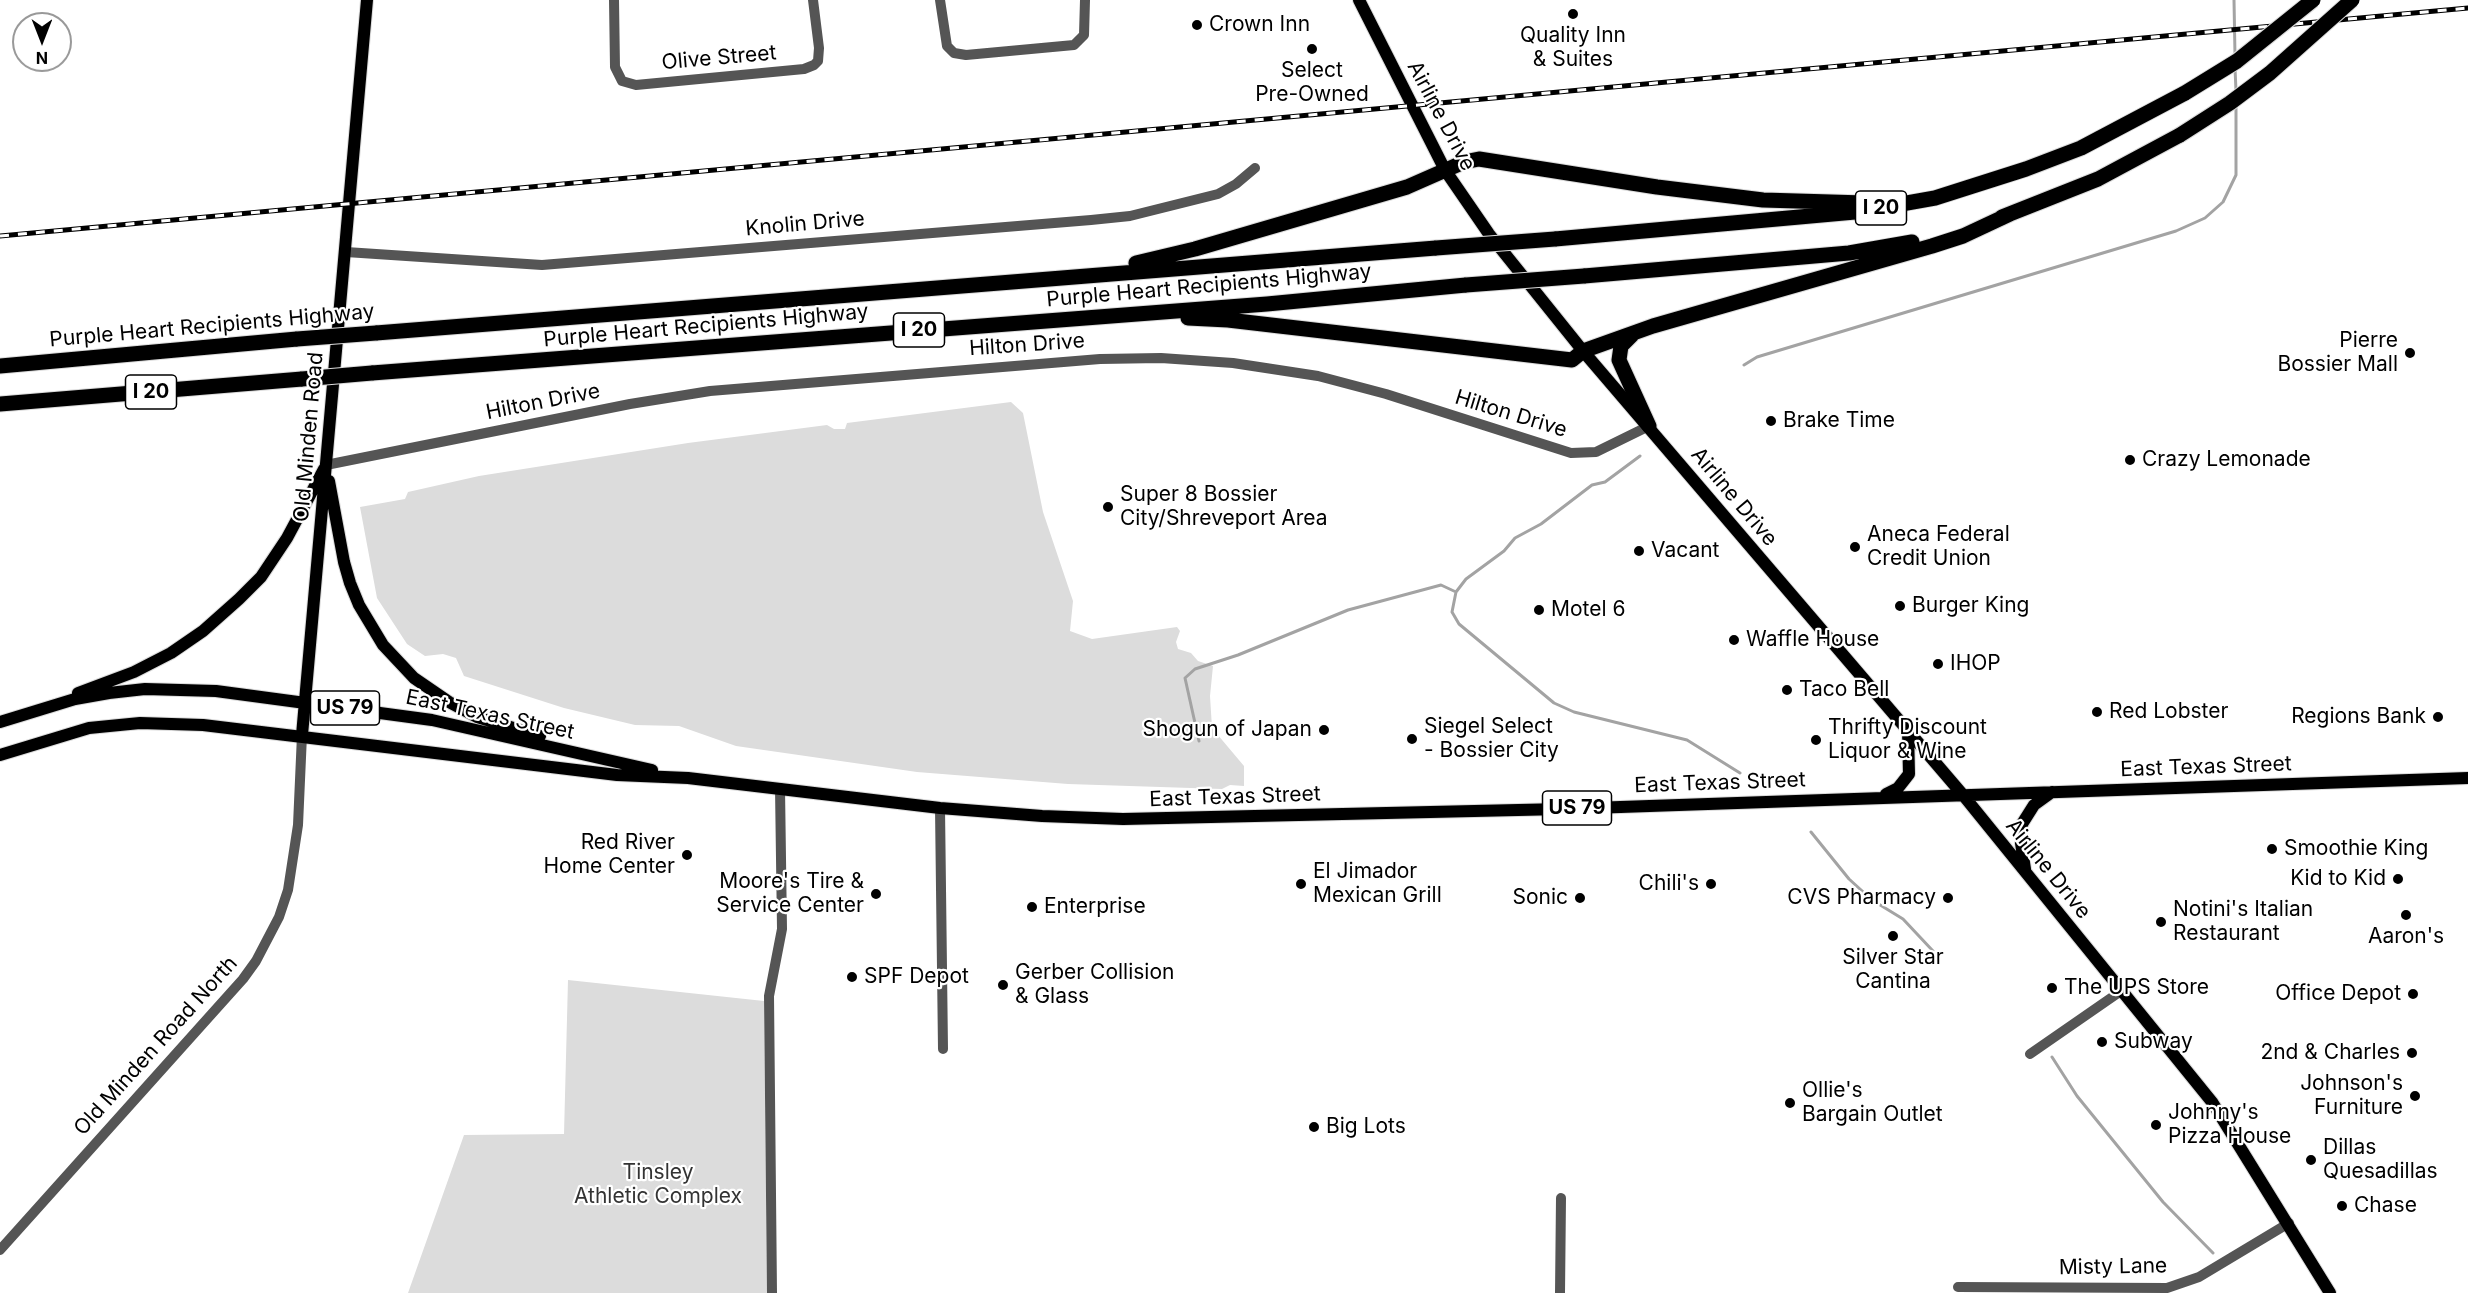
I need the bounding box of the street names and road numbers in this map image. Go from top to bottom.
street label: Olive Street [661,40,777,76]
street label: Airline Drive [1402,57,1480,175]
road number: I 20 [1856,191,1906,225]
street label: Knolin Drive [744,206,866,242]
street label: Purple Heart Recipients Highway [1045,259,1373,313]
street label: Purple Heart Recipients Highway [48,299,376,353]
street label: Purple Heart Recipients Highway [542,299,870,353]
road number: I 20 [894,313,944,347]
street label: Hilton Drive [968,328,1086,362]
street label: Old Minden Road [289,351,329,523]
road number: I 20 [126,375,176,409]
street label: Hilton Drive [484,379,602,425]
street label: Hilton Drive [1452,385,1570,443]
street label: Airline Drive [1686,443,1782,551]
street label: East Texas Street [404,685,576,745]
road number: US 79 [310,691,380,725]
street label: East Texas Street [2120,751,2292,783]
street label: East Texas Street [1634,767,1806,799]
street label: East Texas Street [1149,781,1321,813]
road number: US 79 [1542,791,1612,825]
street label: Airline Drive [2000,814,2096,924]
street label: Old Minden Road North [69,951,243,1141]
street label: Misty Lane [2059,1253,2167,1281]

